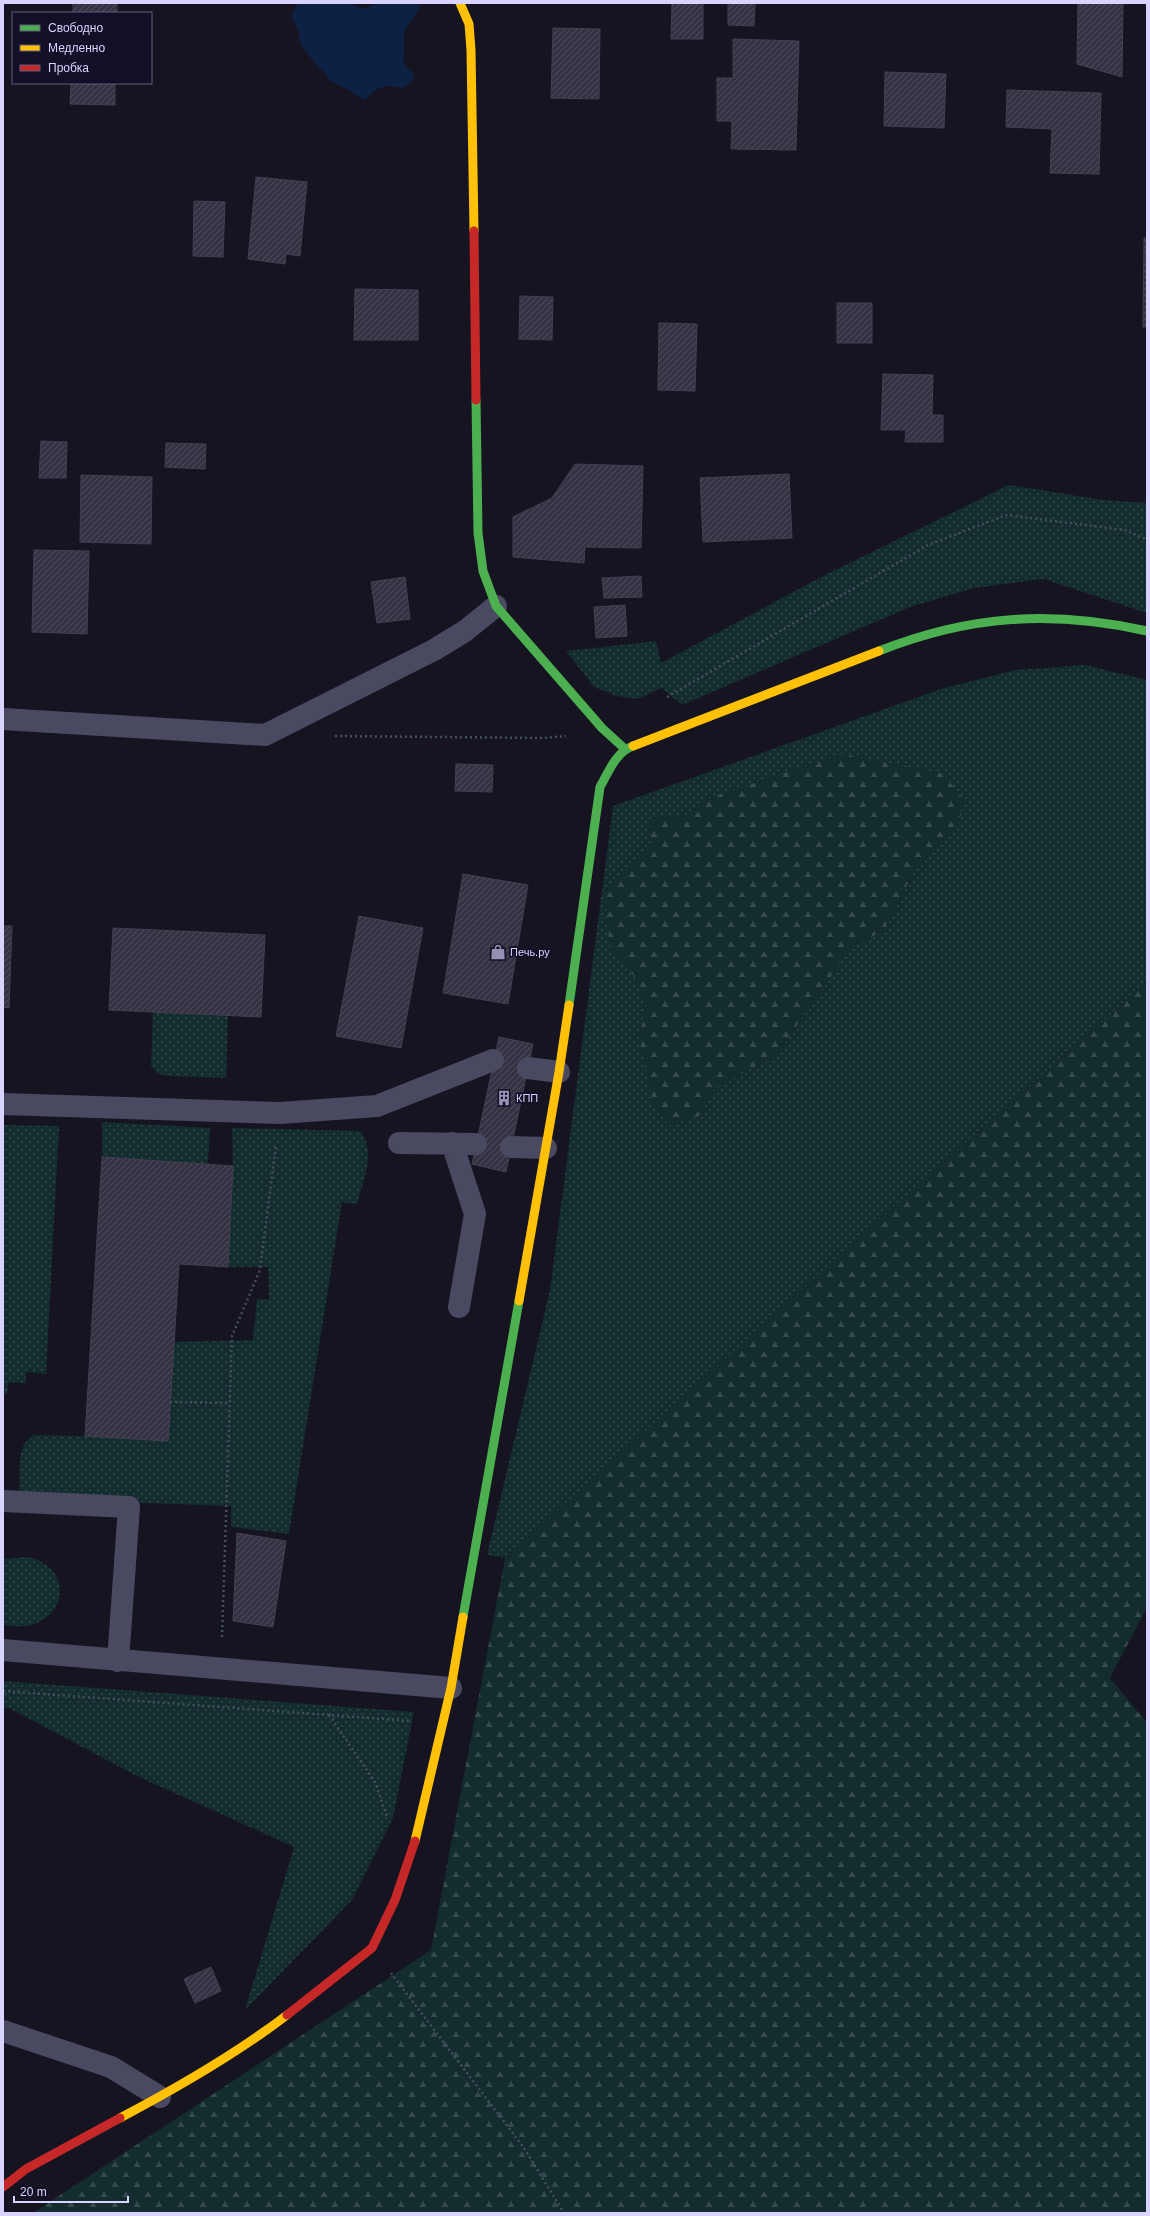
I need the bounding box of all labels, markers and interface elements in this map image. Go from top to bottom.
legend [12,12,152,84]
text: Свободно [48,21,103,35]
text: Медленно [48,41,105,55]
text: Пробка [48,61,89,75]
shop icon: Печь.ру [489,943,507,961]
place label: Печь.ру [510,946,550,958]
building icon: КПП [495,1089,513,1107]
place label: КПП [516,1092,538,1104]
scale bar [14,2178,128,2204]
text: 20 m [20,2185,47,2199]

